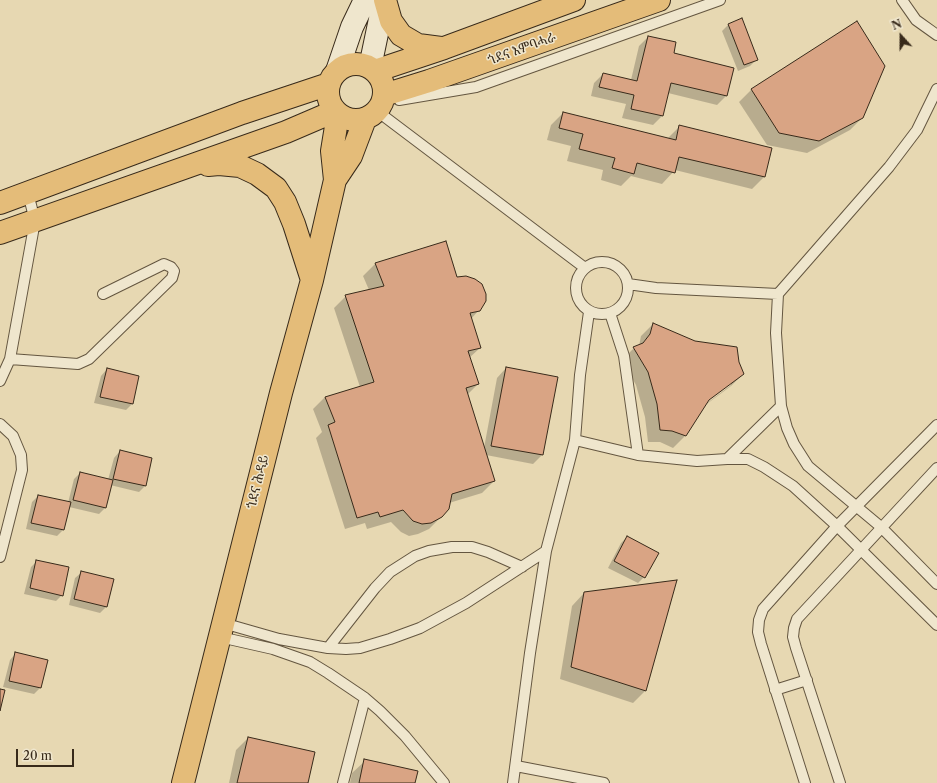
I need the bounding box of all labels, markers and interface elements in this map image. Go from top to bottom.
north arrow [881,16,921,56]
text: N [890,17,904,33]
street label: ጎደና እምባሓራ [486,30,558,68]
street label: ጎደና ሕዳይ [244,454,272,510]
scale bar [18,741,76,767]
text: 20 m [23,748,52,763]

